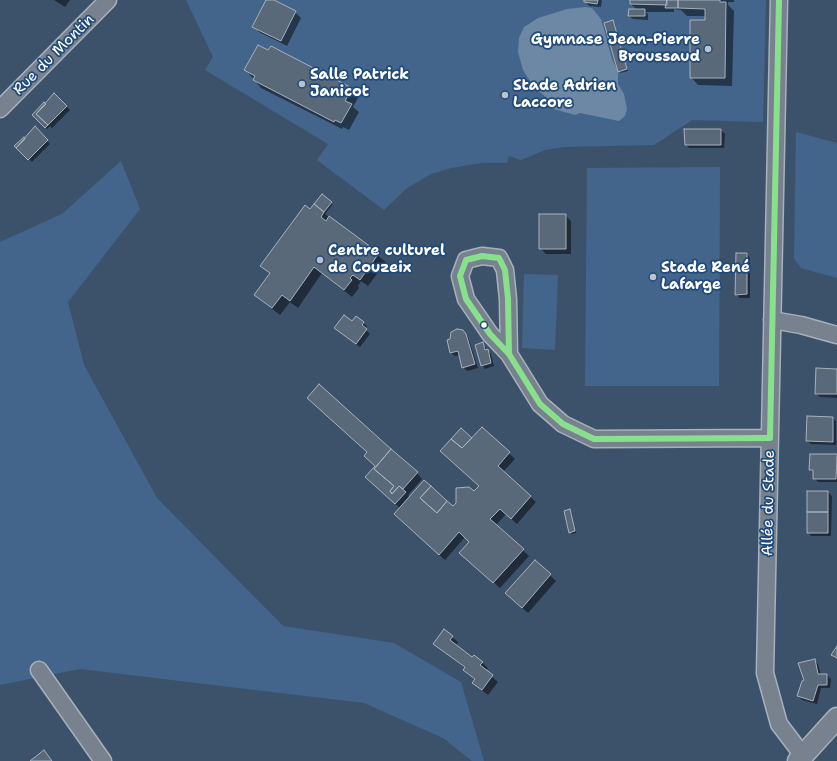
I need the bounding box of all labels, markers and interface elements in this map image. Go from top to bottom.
street label: Rue du Montin [10,11,98,99]
place label: Gymnase Jean-Pierre Broussaud [531,31,700,66]
marker: Gymnase Jean-Pierre Broussaud [703,44,713,54]
place label: Salle Patrick Janicot [310,66,409,101]
place label: Stade Adrien Laccore [513,77,616,112]
marker: Salle Patrick Janicot [297,79,307,89]
marker: Stade Adrien Laccore [500,90,510,100]
place label: Centre culturel de Couzeix [328,242,445,277]
marker: Centre culturel de Couzeix [315,255,325,265]
place label: Stade René Lafarge [661,259,750,294]
marker: Stade René Lafarge [648,272,658,282]
unlabelled marker [479,320,489,330]
street label: Allée du Stade [759,450,779,556]

